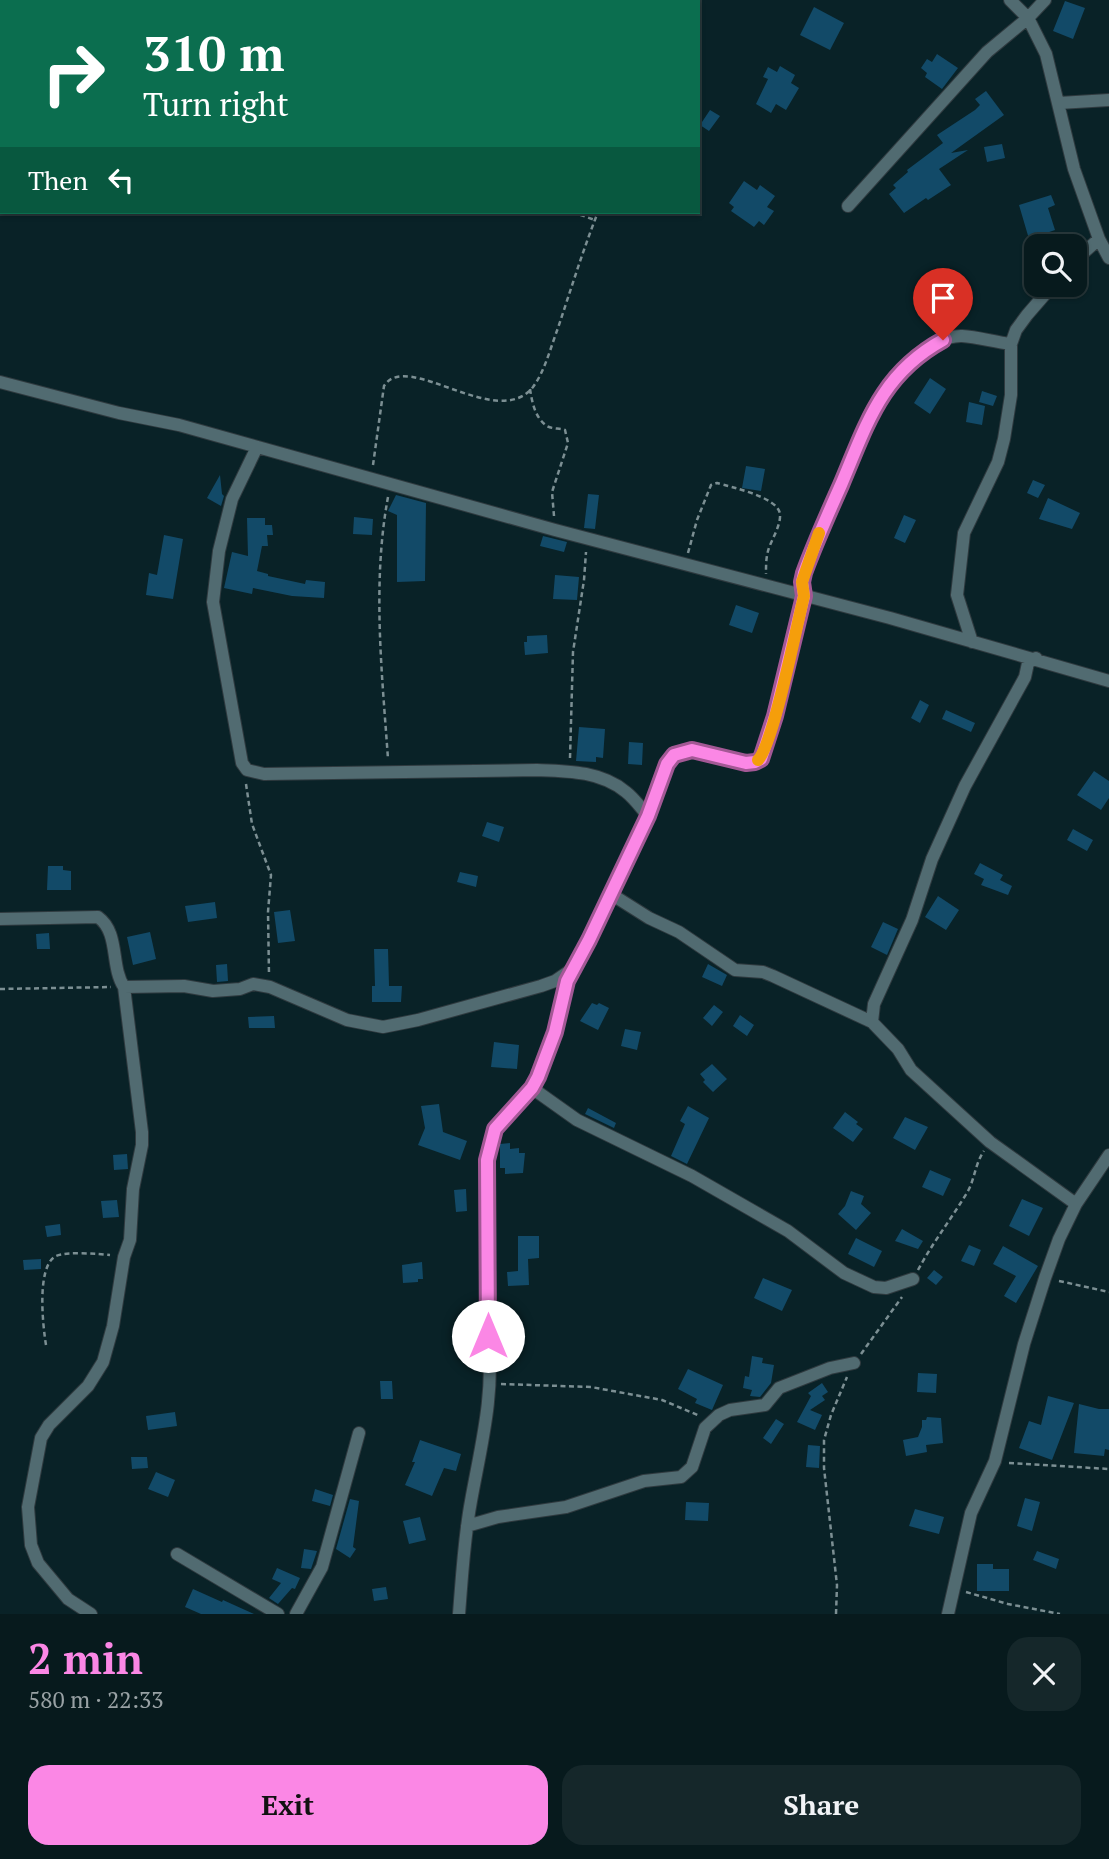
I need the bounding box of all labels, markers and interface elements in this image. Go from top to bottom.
text: 310 m [143,20,285,85]
icon: right [28,28,119,119]
text: Turn right [143,83,289,125]
icon: left [102,161,140,199]
text: Then [28,163,88,197]
map controls [1024,234,1087,297]
button: search [1024,234,1087,297]
pin [913,268,973,340]
icon: arrive [924,279,962,317]
position arrow [451,1299,525,1373]
text: 2 min [28,1630,143,1686]
button: close [1007,1637,1081,1711]
text: 580 m · 22:33 [28,1684,163,1715]
button: Exit [28,1765,548,1845]
button: Share [562,1765,1081,1845]

